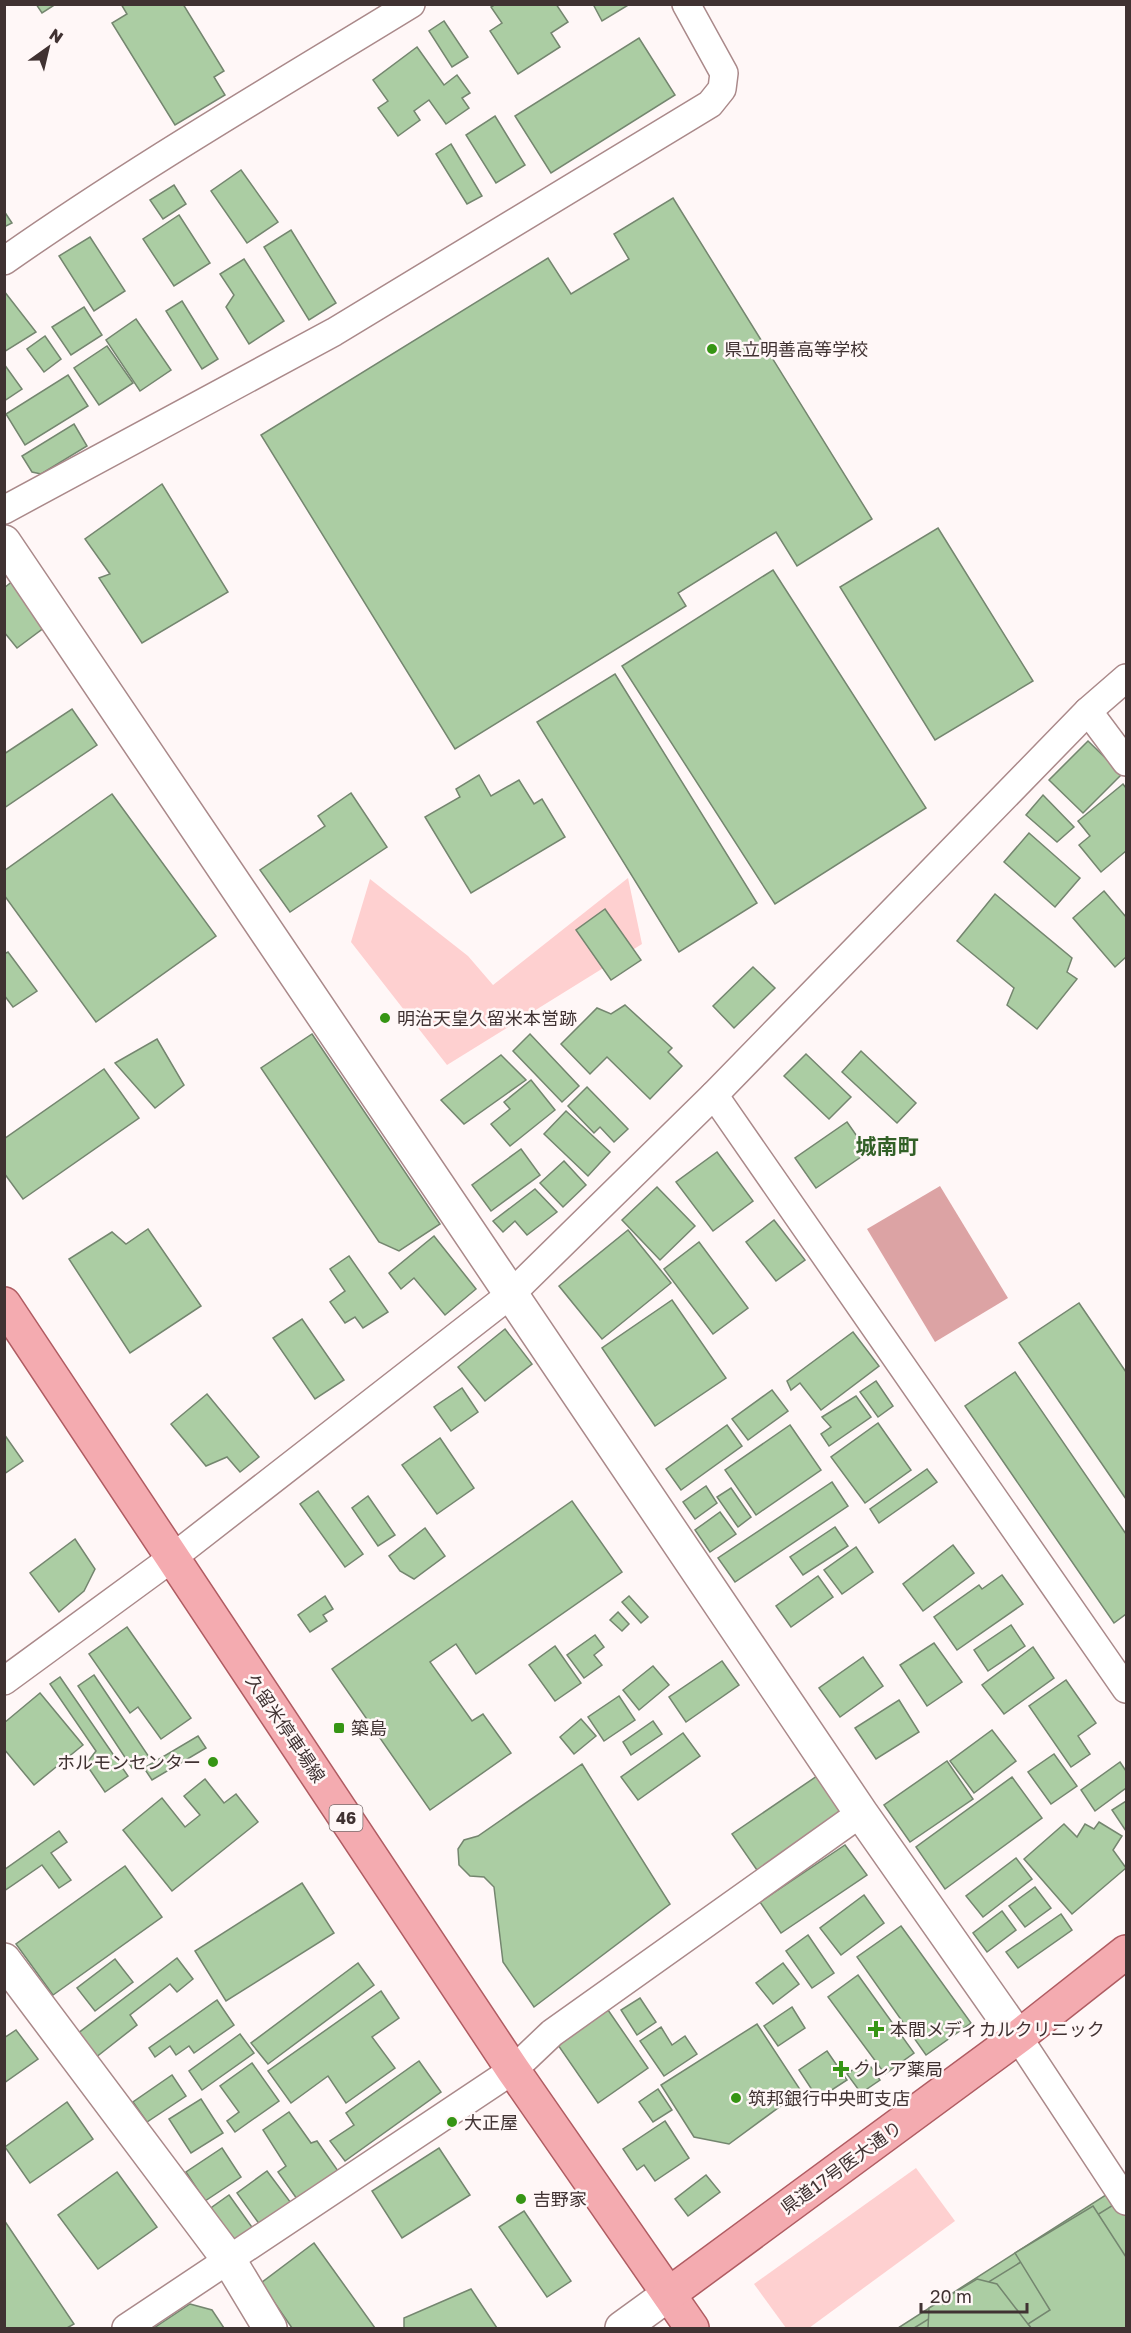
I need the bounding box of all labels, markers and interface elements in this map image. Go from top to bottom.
north arrow [18,18,78,78]
text: N [46,24,67,47]
place label: 県立明善高等学校 [724,338,868,360]
marker: 県立明善高等学校 [705,342,719,356]
place label: 明治天皇久留米本営跡 [397,1007,577,1029]
marker: 明治天皇久留米本営跡 [378,1011,392,1025]
district label: 城南町 [856,1133,919,1159]
street label: 久留米停車場線 [242,1670,330,1786]
place label: 築島 [351,1717,387,1739]
marker: 築島 [332,1721,346,1735]
place label: ホルモンセンター [57,1751,201,1773]
marker: ホルモンセンター [206,1755,220,1769]
road number: 46 [330,1805,362,1831]
place label: 本間メディカルクリニック [890,2018,1105,2040]
marker: 本間メディカルクリニック [867,2020,885,2038]
place label: クレア薬局 [853,2058,943,2080]
marker: クレア薬局 [834,2062,848,2076]
place label: 筑邦銀行中央町支店 [748,2087,910,2109]
marker: 筑邦銀行中央町支店 [729,2091,743,2105]
place label: 大正屋 [464,2111,518,2133]
marker: 大正屋 [445,2115,459,2129]
street label: 県道17号医大通り [776,2116,906,2218]
place label: 吉野家 [533,2188,587,2210]
marker: 吉野家 [514,2192,528,2206]
scale bar [921,2276,1028,2314]
text: 20 m [930,2285,972,2307]

